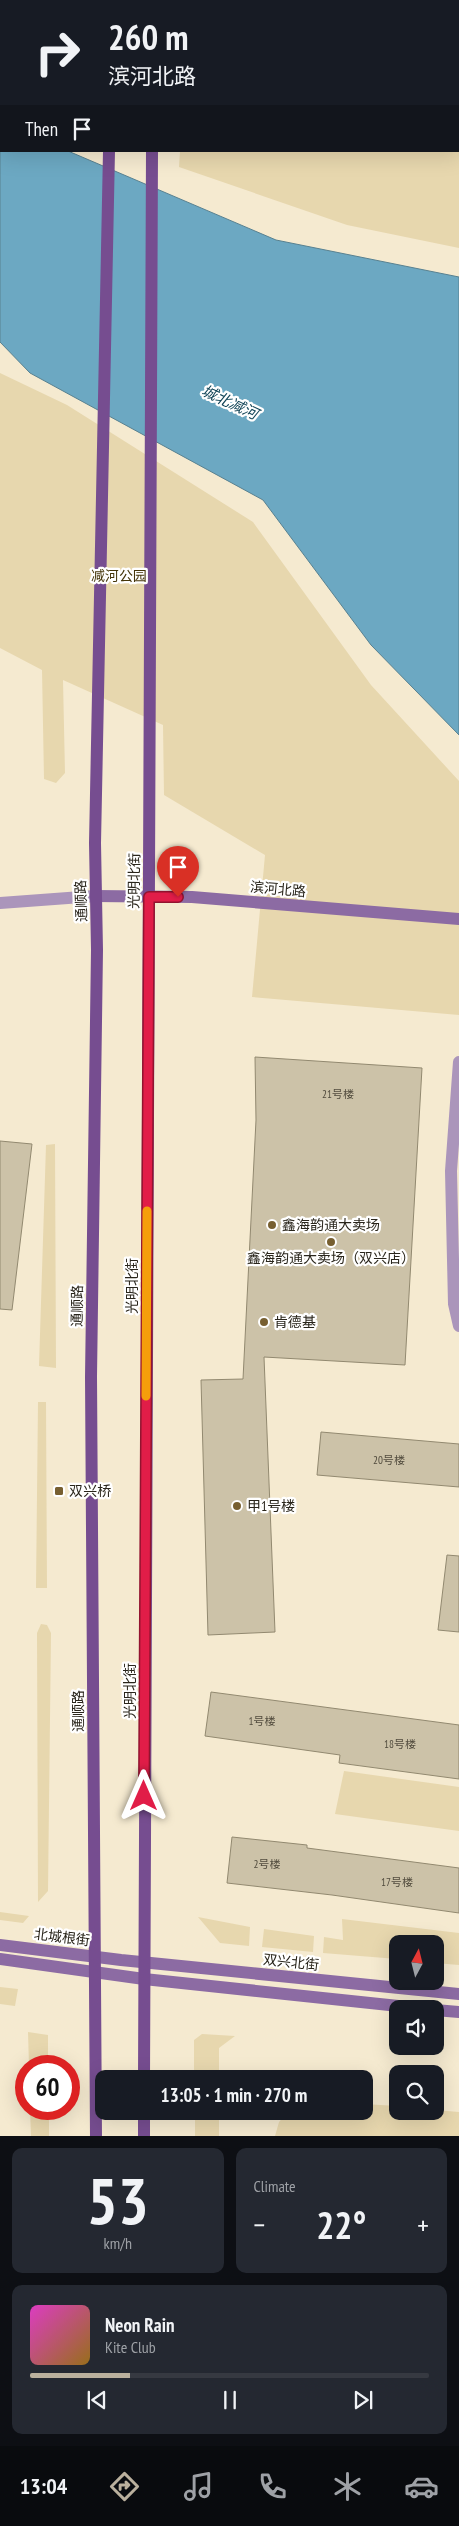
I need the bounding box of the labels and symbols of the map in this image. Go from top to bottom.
water label: 城北减河 [199,381,264,425]
park label: 减河公园 [91,567,147,585]
pin [157,846,199,897]
street label: 光明北街 [125,853,143,909]
street label: 滨河北路 [249,878,307,900]
street label: 通顺路 [71,880,91,922]
house number: 21号楼 [322,1087,354,1101]
place label: 鑫海韵通大卖场 [282,1216,380,1234]
marker: 鑫海韵通大卖场 [266,1219,278,1231]
marker: 鑫海韵通大卖场（双兴店） [325,1236,337,1248]
place label: 鑫海韵通大卖场（双兴店） [247,1249,415,1267]
street label: 光明北街 [123,1258,141,1314]
street label: 通顺路 [68,1285,86,1327]
place label: 肯德基 [274,1313,316,1331]
marker: 肯德基 [258,1316,270,1328]
house number: 20号楼 [373,1453,405,1467]
place label: 双兴桥 [69,1482,111,1500]
marker: 双兴桥 [53,1485,65,1497]
place label: 甲1号楼 [247,1497,295,1515]
marker: 甲1号楼 [231,1500,243,1512]
street label: 光明北街 [121,1663,139,1719]
street label: 通顺路 [69,1690,87,1732]
house number: 1号楼 [249,1714,275,1728]
house number: 18号楼 [384,1737,416,1751]
position arrow [117,1769,169,1821]
house number: 2号楼 [254,1857,280,1871]
house number: 17号楼 [381,1875,413,1889]
street label: 北城根街 [33,1925,91,1949]
north arrow [389,1935,444,1990]
street label: 双兴北街 [262,1950,320,1974]
speed limit sign: 60 [15,2055,80,2120]

